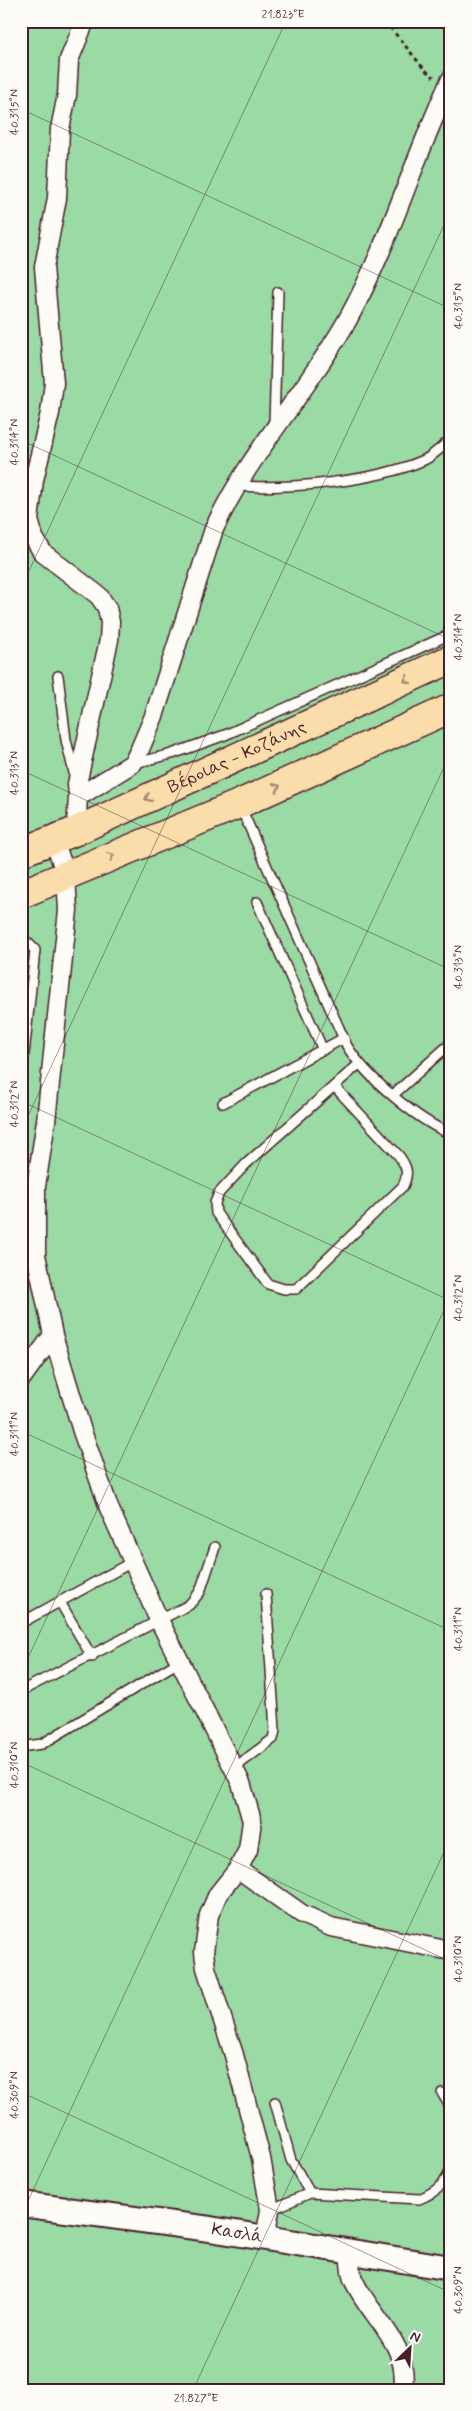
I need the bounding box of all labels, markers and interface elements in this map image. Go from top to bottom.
text: 21.823°E [262,7,304,23]
text: 40.315°N [7,89,23,135]
text: 40.315°N [451,283,467,329]
text: 40.314°N [7,419,23,465]
text: 40.314°N [451,614,467,660]
one-way arrow [403,673,412,684]
street label: Βέροιας - Κοζάνης [164,715,310,799]
text: 40.313°N [7,751,23,795]
one-way arrow [272,782,281,793]
one-way arrow [144,792,153,802]
one-way arrow [106,852,115,863]
text: 40.313°N [451,945,467,989]
text: 40.312°N [7,1081,23,1127]
text: 40.312°N [451,1275,467,1321]
text: 40.311°N [7,1412,23,1456]
text: 40.311°N [451,1607,467,1651]
text: 40.310°N [7,1742,23,1788]
text: 40.310°N [451,1936,467,1982]
text: 40.309°N [7,2071,23,2119]
street label: Κασλά [210,2217,264,2249]
text: 40.309°N [451,2266,467,2314]
north arrow [384,2324,434,2374]
text: N [407,2327,423,2347]
text: 21.827°E [174,2391,218,2407]

